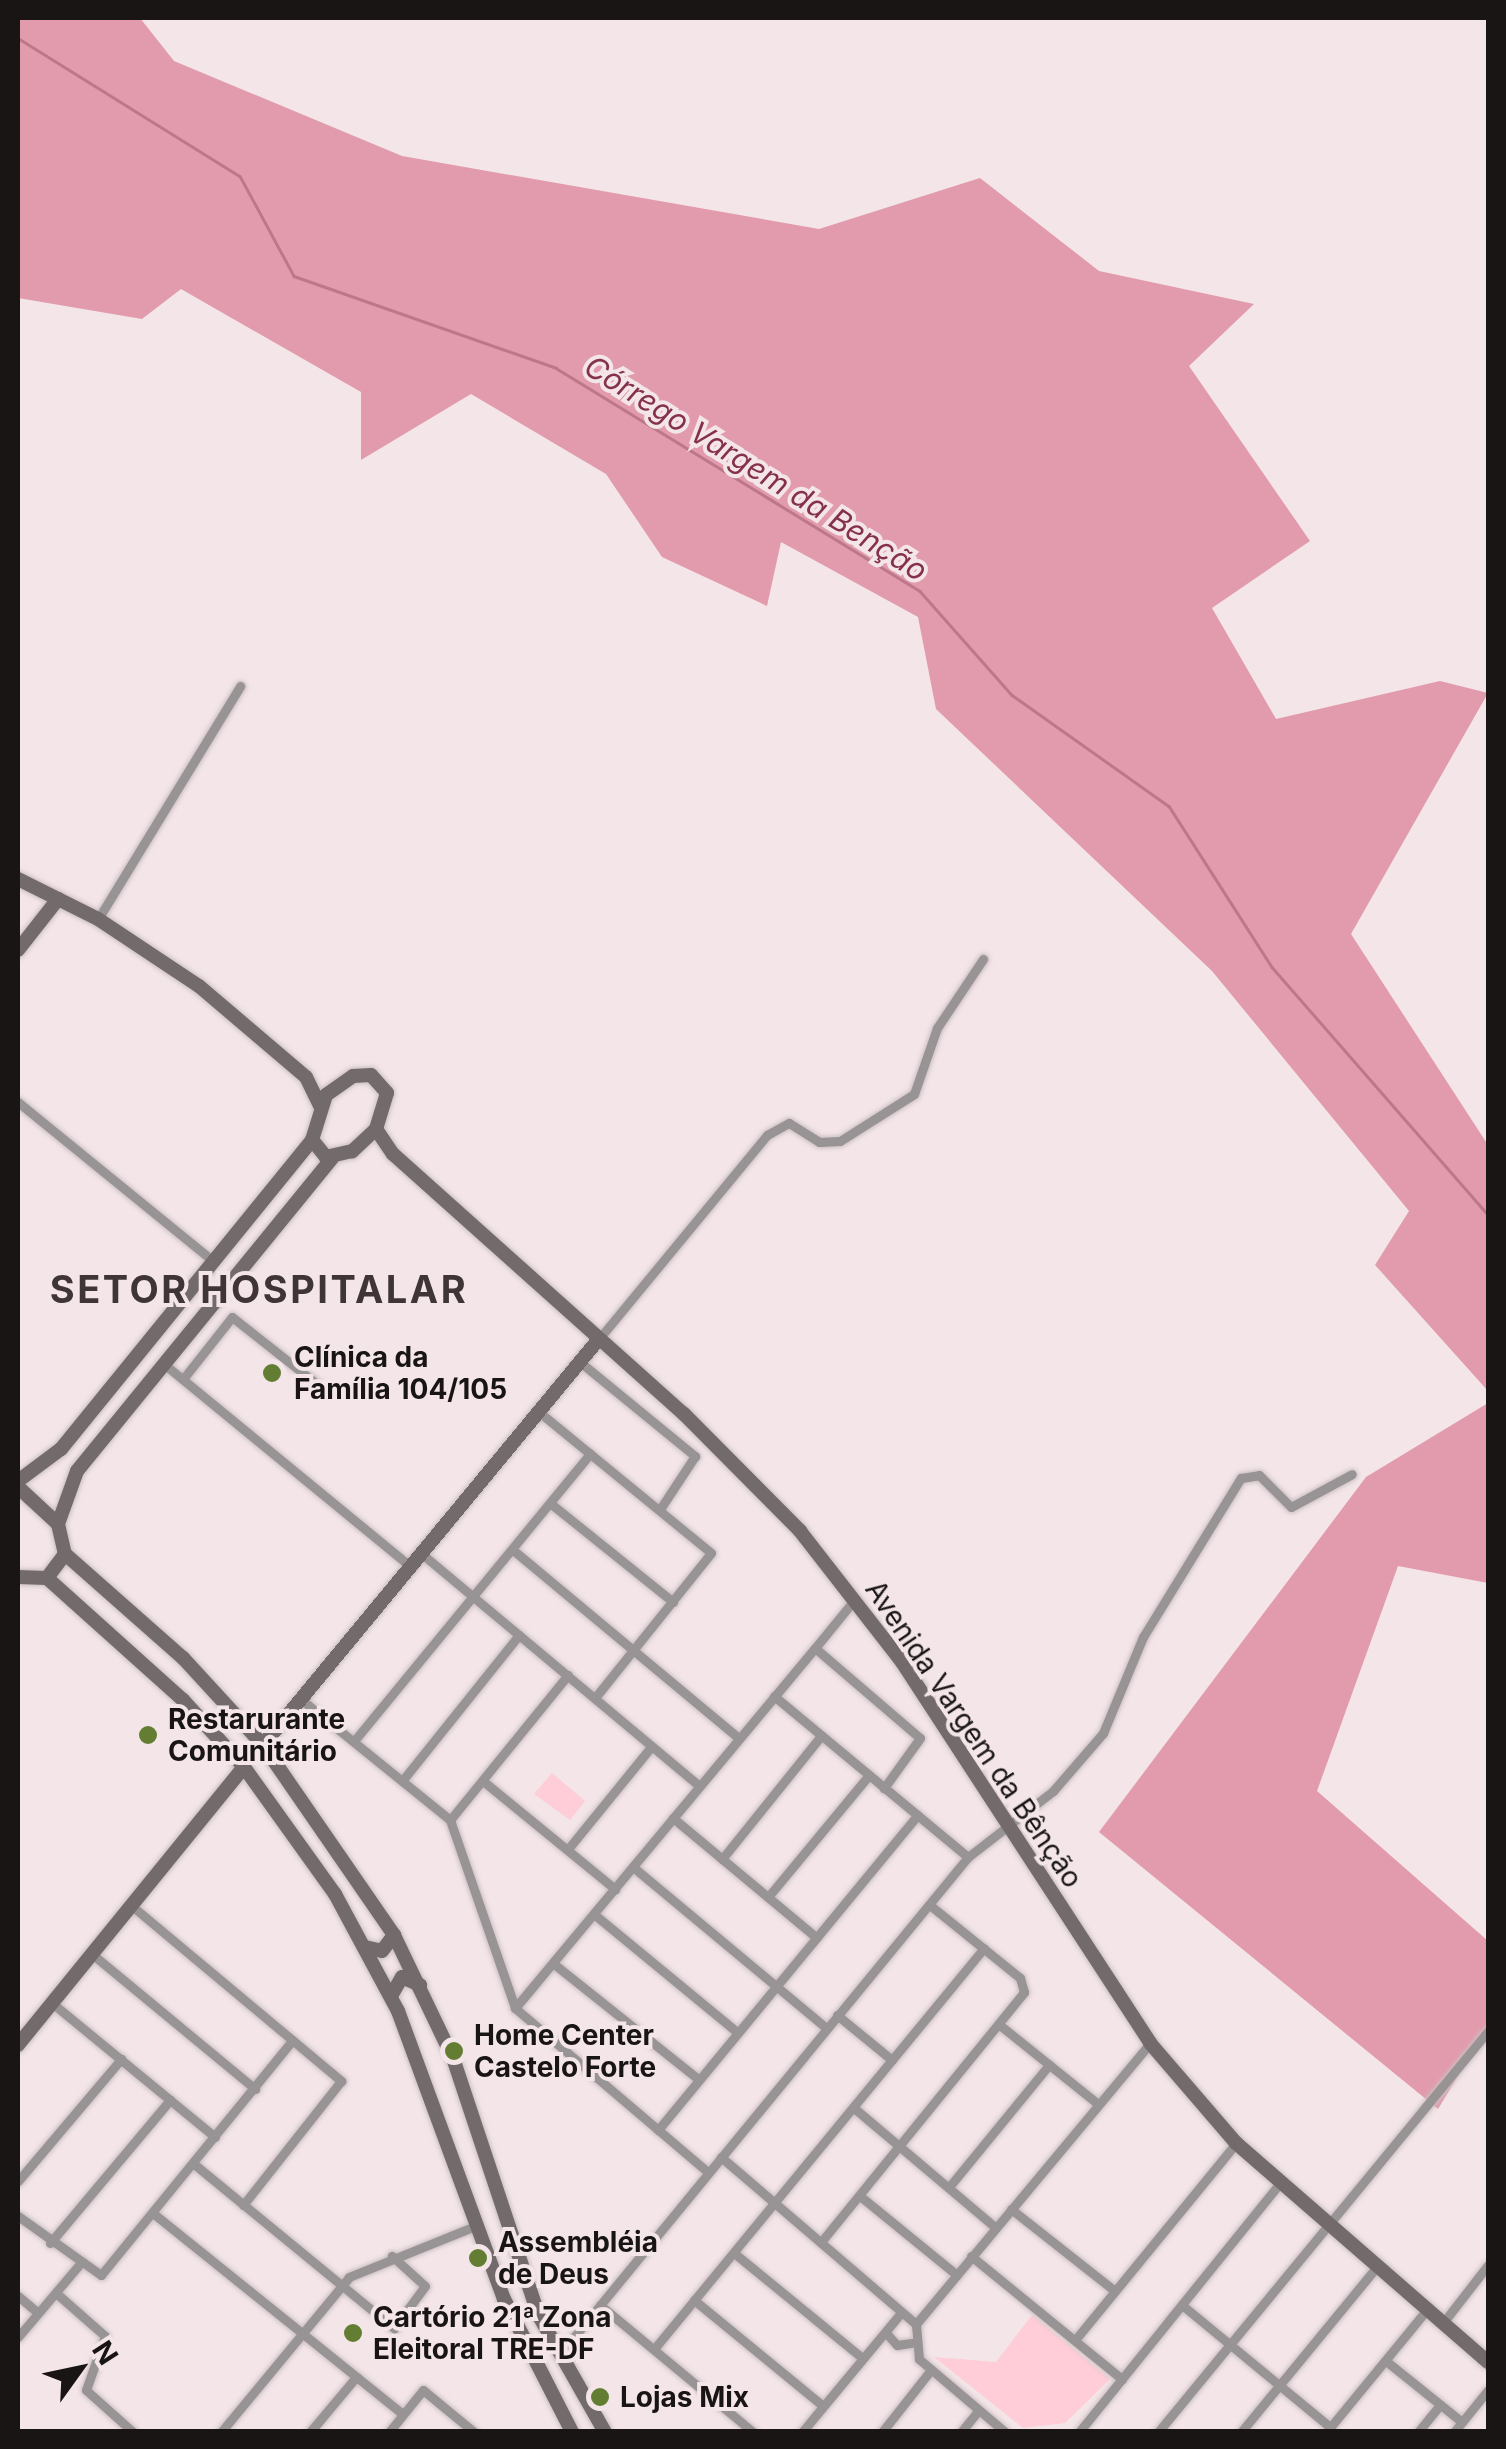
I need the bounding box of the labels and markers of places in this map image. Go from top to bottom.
place label: Clínica da Família 104/105 [294,1340,507,1406]
marker: Clínica da Família 104/105 [259,1360,285,1386]
place label: Restarurante Comunitário [168,1702,345,1768]
marker: Restarurante Comunitário [137,1724,159,1746]
place label: Home Center Castelo Forte [474,2018,656,2084]
marker: Home Center Castelo Forte [443,2040,465,2062]
place label: Assembléia de Deus [498,2225,658,2291]
marker: Assembléia de Deus [467,2247,489,2269]
place label: Cartório 21ª Zona Eleitoral TRE-DF [373,2300,611,2366]
marker: Cartório 21ª Zona Eleitoral TRE-DF [342,2322,364,2344]
place label: Lojas Mix [620,2380,749,2414]
marker: Lojas Mix [589,2386,611,2408]

